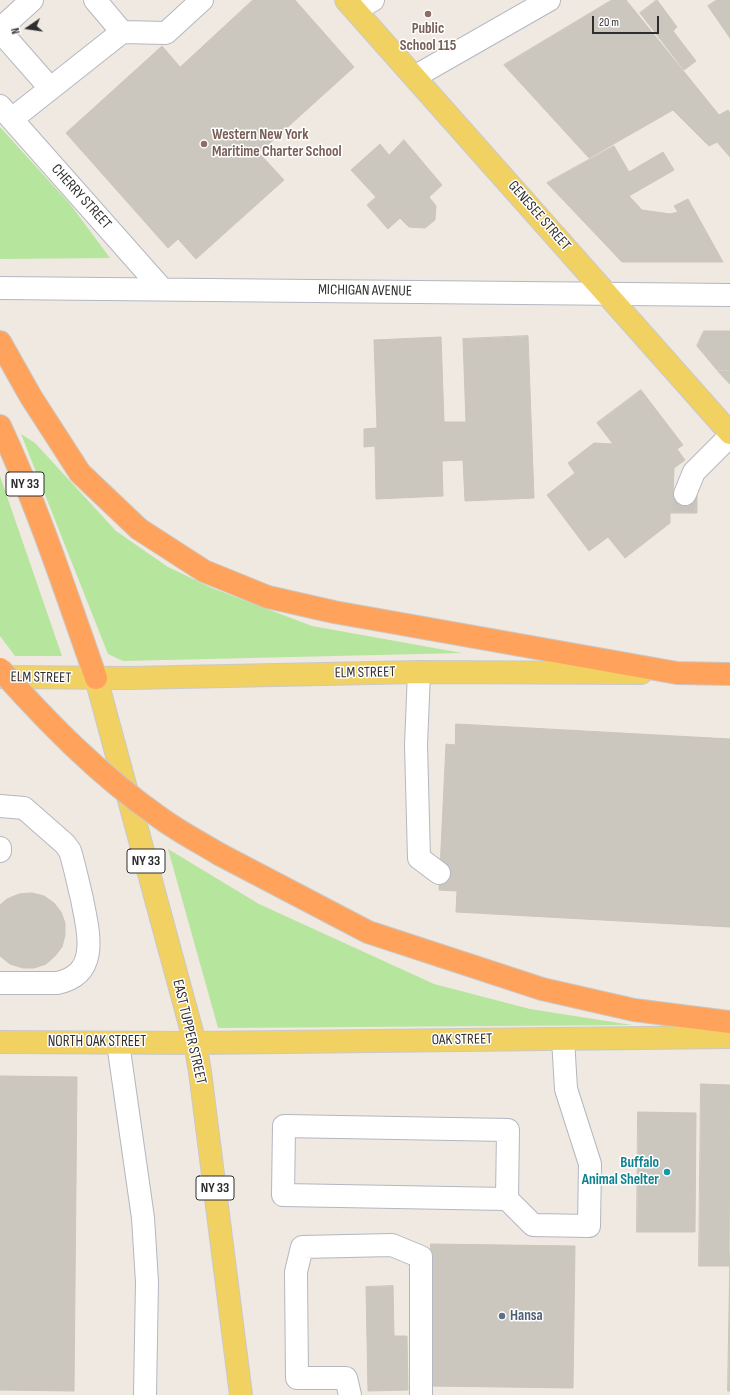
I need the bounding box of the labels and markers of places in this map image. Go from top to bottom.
marker: Public School 115 [423,9,433,19]
place label: Public School 115 [400,20,456,55]
place label: Western New York Maritime Charter School [212,126,342,161]
marker: Western New York Maritime Charter School [199,139,209,149]
place label: Buffalo Animal Shelter [582,1154,659,1189]
marker: Buffalo Animal Shelter [662,1167,672,1177]
place label: Hansa [510,1307,543,1325]
marker: Hansa [497,1311,507,1321]

